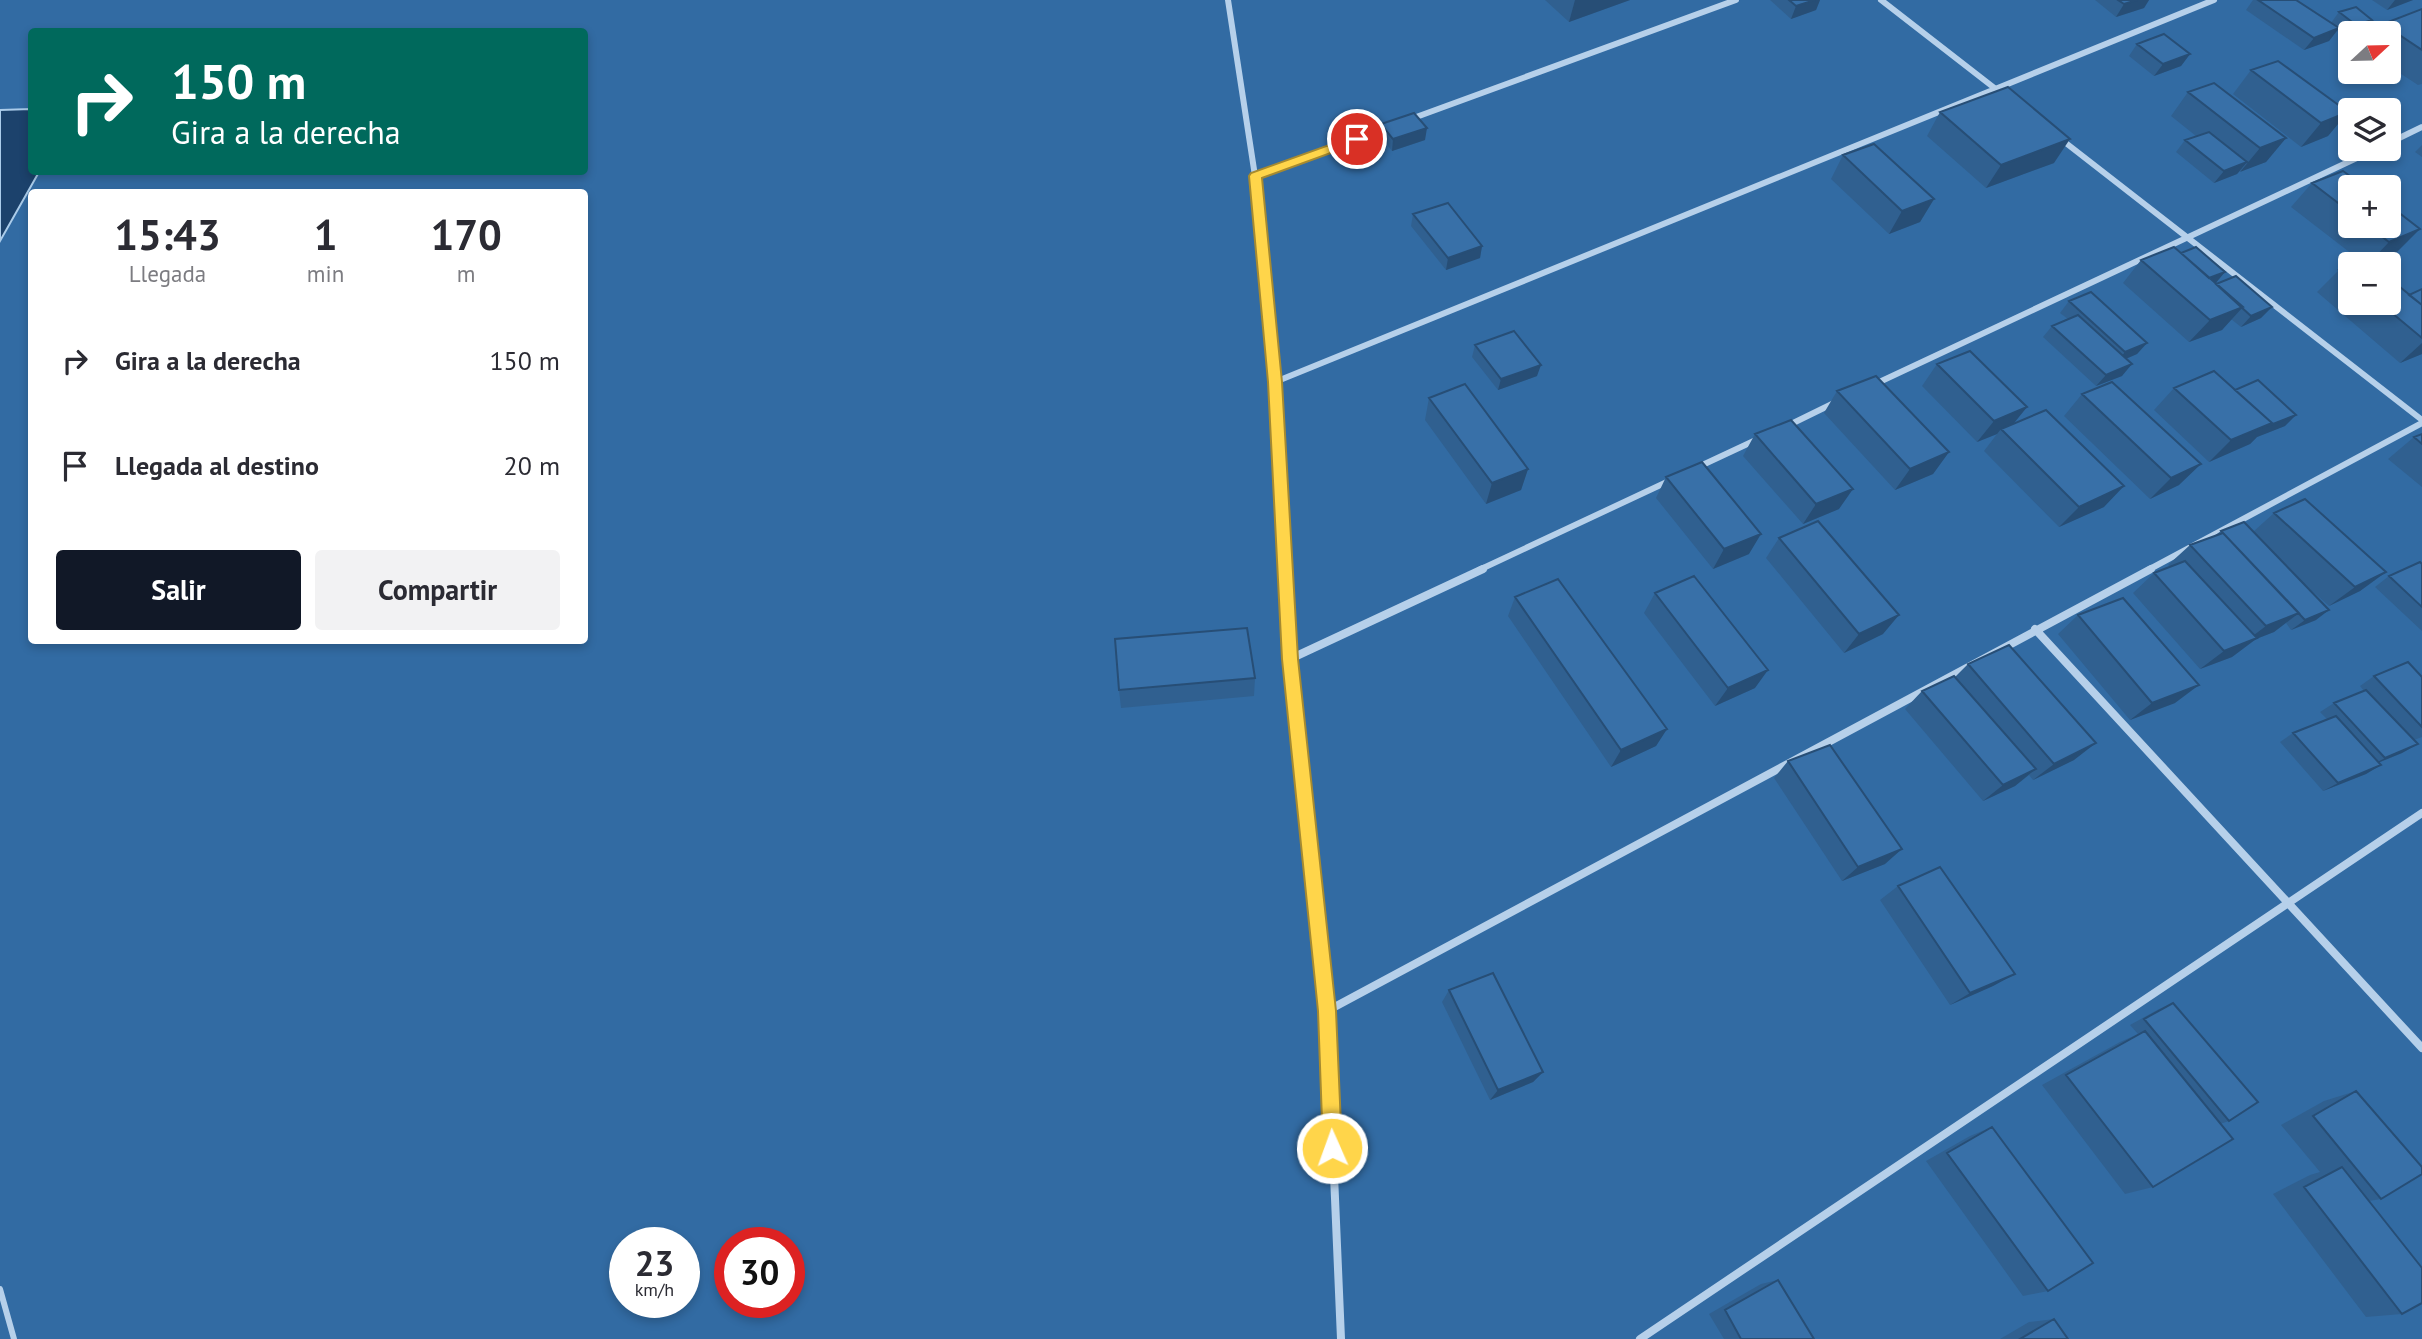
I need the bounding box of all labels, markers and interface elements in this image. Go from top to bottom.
north arrow [2338,21,2401,84]
map controls [2338,21,2401,315]
text: 150 m [171,49,306,113]
icon: right [56,56,147,147]
button: layers [2338,98,2401,161]
pin [1327,109,1387,169]
text: Gira a la derecha [171,111,401,153]
icon: arrive [1338,120,1376,158]
button: + [2338,175,2401,238]
text: 15:43 [114,207,221,262]
text: 1 [314,207,337,262]
text: 170 [430,207,502,262]
button: − [2338,252,2401,315]
text: Llegada [129,259,206,288]
text: min [307,259,344,288]
text: m [457,259,475,288]
icon: right [56,342,94,380]
text: Gira a la derecha [115,344,301,377]
text: 150 m [489,344,560,377]
icon: arrive [56,447,94,485]
text: Llegada al destino [115,449,319,482]
text: 20 m [504,449,560,482]
button: Salir [56,550,301,630]
button: Compartir [315,550,560,630]
position arrow [1295,1111,1369,1185]
speed limit sign: 30 [714,1227,805,1318]
text: 23 [635,1240,674,1286]
text: km/h [635,1278,674,1301]

